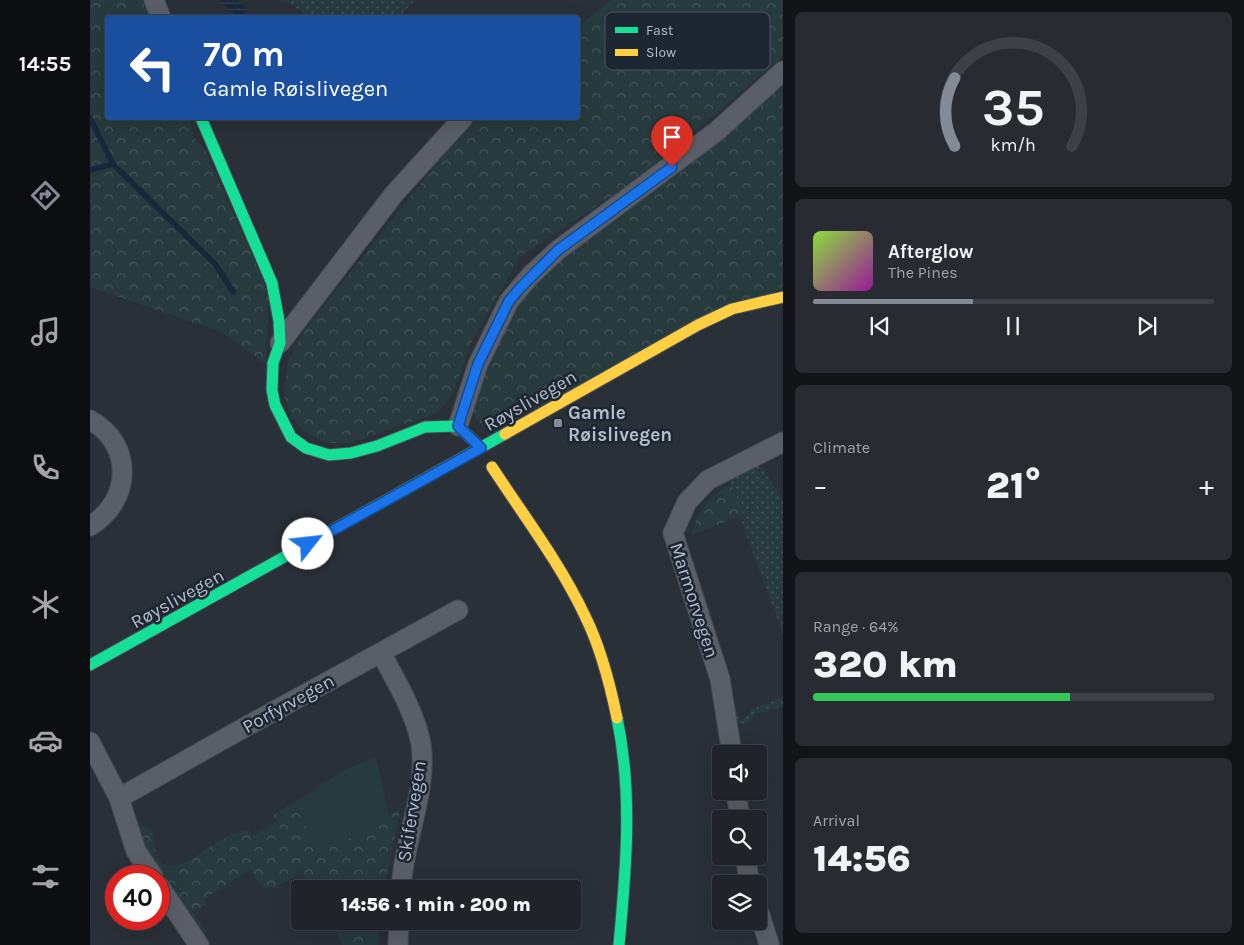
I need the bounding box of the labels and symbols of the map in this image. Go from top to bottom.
legend [605,12,770,70]
text: Fast [646,22,673,39]
text: Slow [646,44,676,61]
pin [651,116,693,167]
street label: Røyslivegen [480,366,581,436]
place label: Gamle Røislivegen [568,402,672,446]
marker: Gamle Røislivegen [552,417,564,429]
position arrow [281,517,333,569]
street label: Marmorvegen [665,540,723,661]
street label: Røyslivegen [127,564,228,633]
street label: Porfyrvegen [239,670,338,738]
street label: Skifervegen [393,759,431,863]
speed limit sign: 40 [105,865,170,930]

